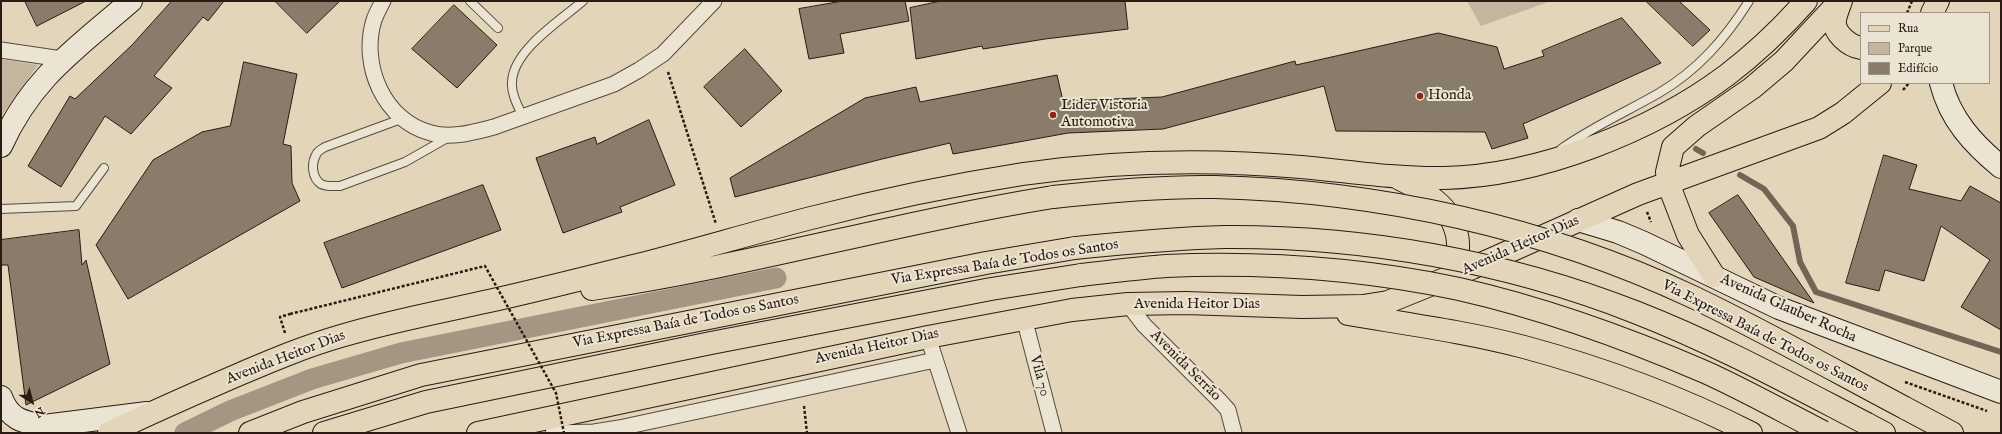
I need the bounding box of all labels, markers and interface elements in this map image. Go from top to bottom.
legend [1860,12,1990,84]
text: Rua [1898,21,1918,36]
text: Parque [1898,41,1932,56]
text: Edifício [1898,61,1938,76]
place label: Honda [1428,87,1471,105]
marker: Honda [1415,91,1425,101]
place label: Lider Vistoria Automotiva [1061,97,1148,132]
marker: Lider Vistoria Automotiva [1048,110,1058,120]
street label: Avenida Heitor Dias [1460,212,1582,280]
street label: Via Expressa Baía de Todos os Santos [890,236,1120,290]
street label: Avenida Glauber Rocha [1717,271,1859,347]
street label: Via Expressa Baía de Todos os Santos [1658,277,1872,397]
street label: Via Expressa Baía de Todos os Santos [571,291,801,353]
street label: Avenida Heitor Dias [1134,296,1260,314]
street label: Avenida Heitor Dias [813,325,941,369]
street label: Avenida Heitor Dias [224,327,348,389]
street label: Avenida Serrão [1146,327,1224,405]
street label: Vila 70 [1025,353,1053,399]
north arrow [12,382,52,422]
text: N [31,403,47,420]

